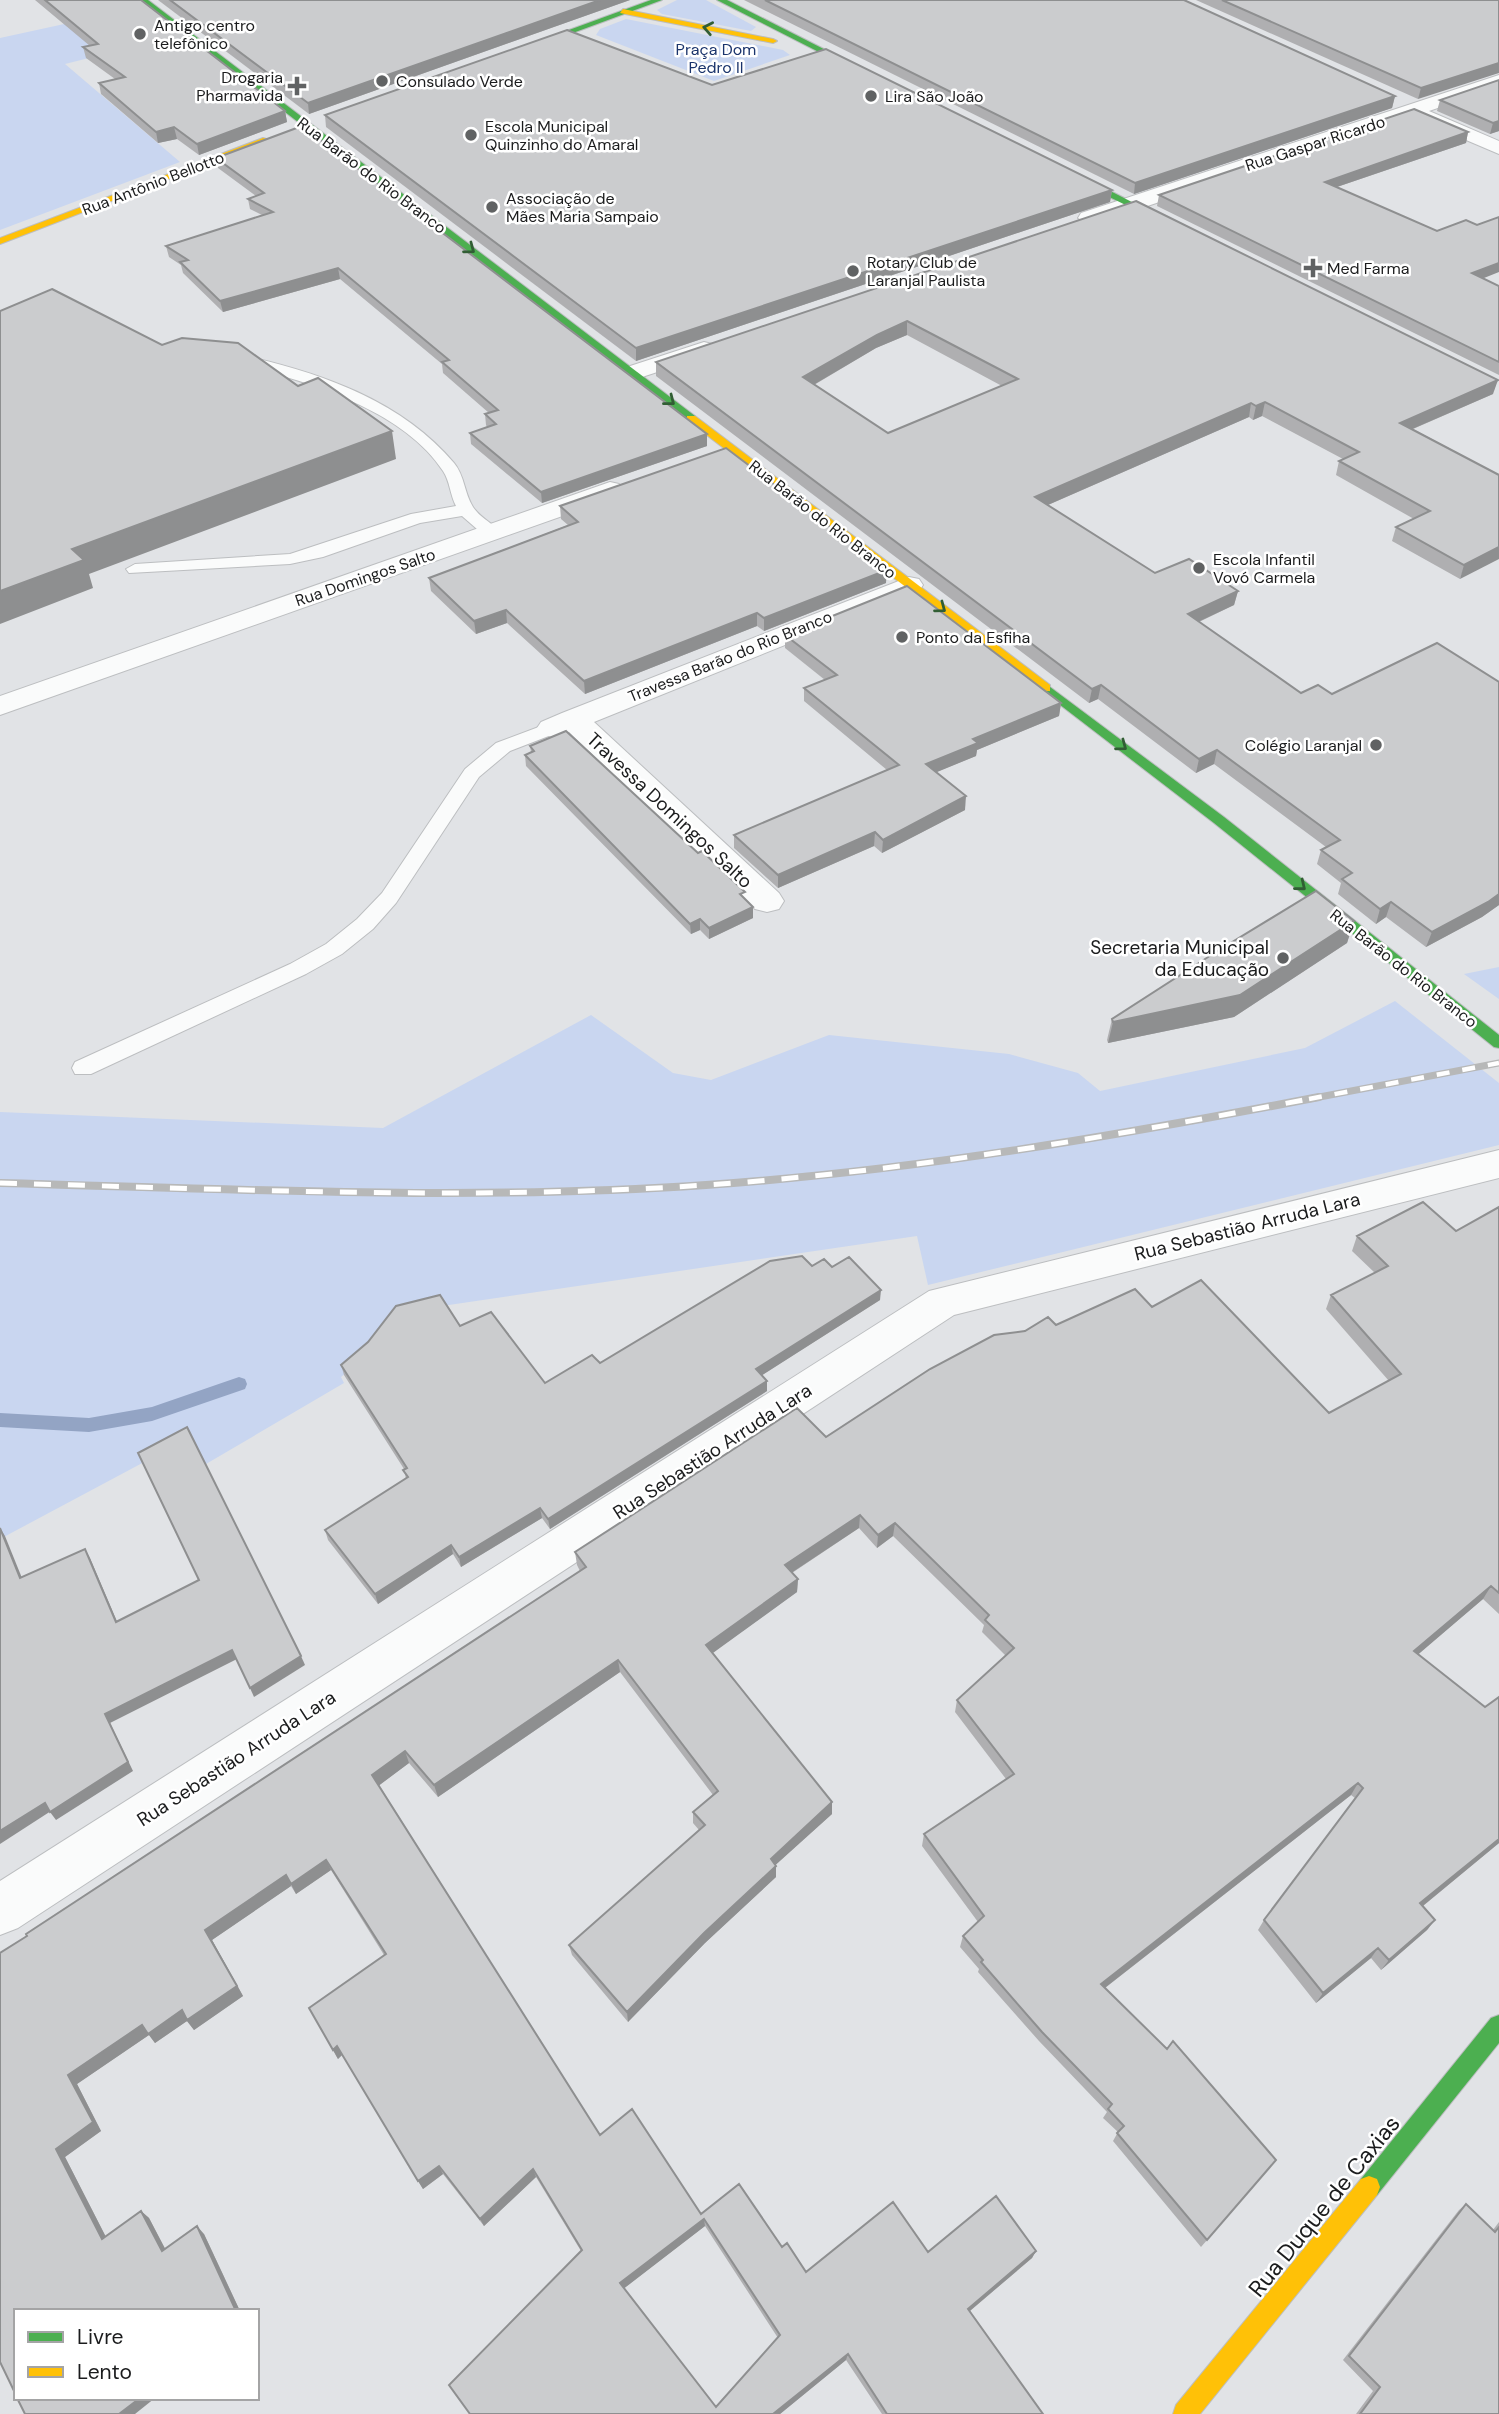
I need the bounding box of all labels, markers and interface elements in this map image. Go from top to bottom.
place label: Antigo centro telefônico [154,15,255,54]
one-way arrow [702,22,714,37]
marker: Antigo centro telefônico [132,26,148,42]
park label: Praça Dom Pedro II [676,39,756,78]
place label: Drogaria Pharmavida [196,67,283,106]
place label: Consulado Verde [396,71,523,92]
marker: Consulado Verde [374,73,390,89]
marker: Drogaria Pharmavida [289,78,305,94]
place label: Lira São João [885,86,984,107]
marker: Lira São João [863,88,879,104]
street label: Rua Gaspar Ricardo [1243,111,1388,176]
street label: Rua Barão do Rio Branco [293,112,450,238]
place label: Escola Municipal Quinzinho do Amaral [485,116,638,155]
marker: Escola Municipal Quinzinho do Amaral [463,127,479,143]
street label: Rua Antônio Bellotto [79,147,227,220]
place label: Associação de Mães Maria Sampaio [506,188,659,227]
marker: Associação de Mães Maria Sampaio [484,199,500,215]
one-way arrow [462,241,475,253]
place label: Rotary Club de Laranjal Paulista [867,252,985,291]
place label: Med Farma [1327,258,1409,279]
marker: Med Farma [1305,260,1321,276]
marker: Rotary Club de Laranjal Paulista [845,263,861,279]
one-way arrow [663,393,675,406]
street label: Rua Barão do Rio Branco [745,455,901,583]
street label: Rua Domingos Salto [292,544,438,611]
place label: Escola Infantil Vovó Carmela [1213,549,1315,588]
marker: Escola Infantil Vovó Carmela [1191,560,1207,576]
one-way arrow [933,600,945,613]
street label: Travessa Barão do Rio Branco [625,606,835,707]
place label: Ponto da Esfiha [916,627,1030,648]
marker: Ponto da Esfiha [894,629,910,645]
street label: Travessa Domingos Salto [581,727,758,894]
place label: Colégio Laranjal [1245,735,1362,756]
marker: Colégio Laranjal [1368,737,1384,753]
one-way arrow [1114,738,1126,751]
one-way arrow [1293,878,1306,890]
street label: Rua Barão do Rio Branco [1326,904,1482,1032]
place label: Secretaria Municipal da Educação [1090,935,1269,982]
marker: Secretaria Municipal da Educação [1275,950,1291,966]
street label: Rua Sebastião Arruda Lara [1132,1186,1363,1267]
street label: Rua Sebastião Arruda Lara [608,1378,816,1525]
street label: Rua Sebastião Arruda Lara [132,1685,340,1832]
street label: Rua Duque de Caxias [1242,2109,1406,2303]
legend [14,2309,259,2400]
text: Livre [77,2323,124,2351]
text: Lento [77,2358,132,2386]

